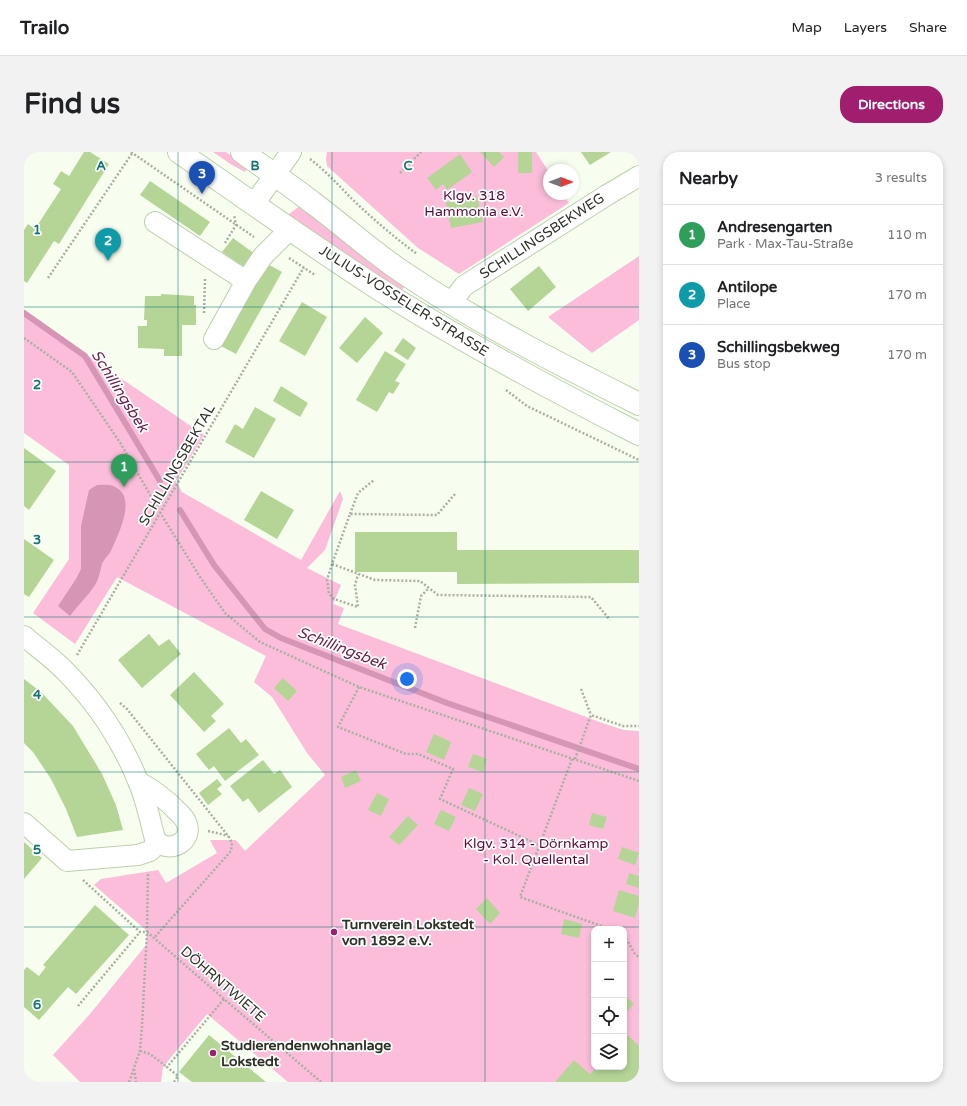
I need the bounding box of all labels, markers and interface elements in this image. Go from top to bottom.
text: Trailo [20,17,69,39]
text: Map [792,19,822,36]
text: Layers [844,19,887,36]
text: Share [909,19,947,36]
button: Directions [840,86,943,123]
text: Find us [24,87,120,121]
text: A [96,158,106,174]
text: B [250,158,260,174]
text: C [403,158,413,174]
pin: 3 [189,161,215,194]
north arrow [543,164,579,200]
text: Nearby [679,168,738,189]
text: 3 results [875,170,927,186]
park label: Klgv. 318 Hammonia e.V. [424,187,524,220]
street label: SCHILLINGSBEKWEG [477,189,607,283]
text: Andresengarten [717,218,832,236]
text: 1 [33,222,41,238]
text: 1 [688,227,696,243]
text: 110 m [887,227,927,243]
pin: 2 [95,228,121,261]
text: Park · Max-Tau-Straße [717,236,853,252]
street label: JULIUS-VOSSELER-STRASSE [316,242,492,360]
text: Antilope [717,278,777,296]
text: 2 [688,287,696,303]
text: 170 m [887,287,927,303]
text: Place [717,296,750,312]
text: Schillingsbekweg [717,338,840,356]
water label: Schillingsbek [88,347,153,437]
text: 3 [688,347,696,363]
text: 170 m [887,347,927,363]
text: Bus stop [717,356,771,372]
text: 2 [33,377,41,393]
street label: SCHILLINGSBEKTAL [135,401,219,529]
pin: 1 [111,454,137,487]
text: 3 [33,532,41,548]
water label: Schillingsbek [295,623,390,674]
your location [397,669,417,689]
text: 4 [33,687,42,703]
park label: Klgv. 314 - Dörnkamp - Kol. Quellental [464,835,609,868]
text: 5 [33,842,41,858]
place label: Turnverein Lokstedt von 1892 e.V. [341,916,475,949]
map controls [591,926,627,1070]
button: + [591,926,627,962]
marker: Turnverein Lokstedt von 1892 e.V. [329,927,339,937]
street label: DÖHRNTWIETE [177,943,269,1025]
button: − [591,962,627,998]
text: 6 [33,997,41,1013]
button: locate [591,998,627,1034]
button: layers [591,1034,627,1070]
place label: Studierendenwohnanlage Lokstedt [221,1037,391,1070]
marker: Studierendenwohnanlage Lokstedt [208,1048,218,1058]

